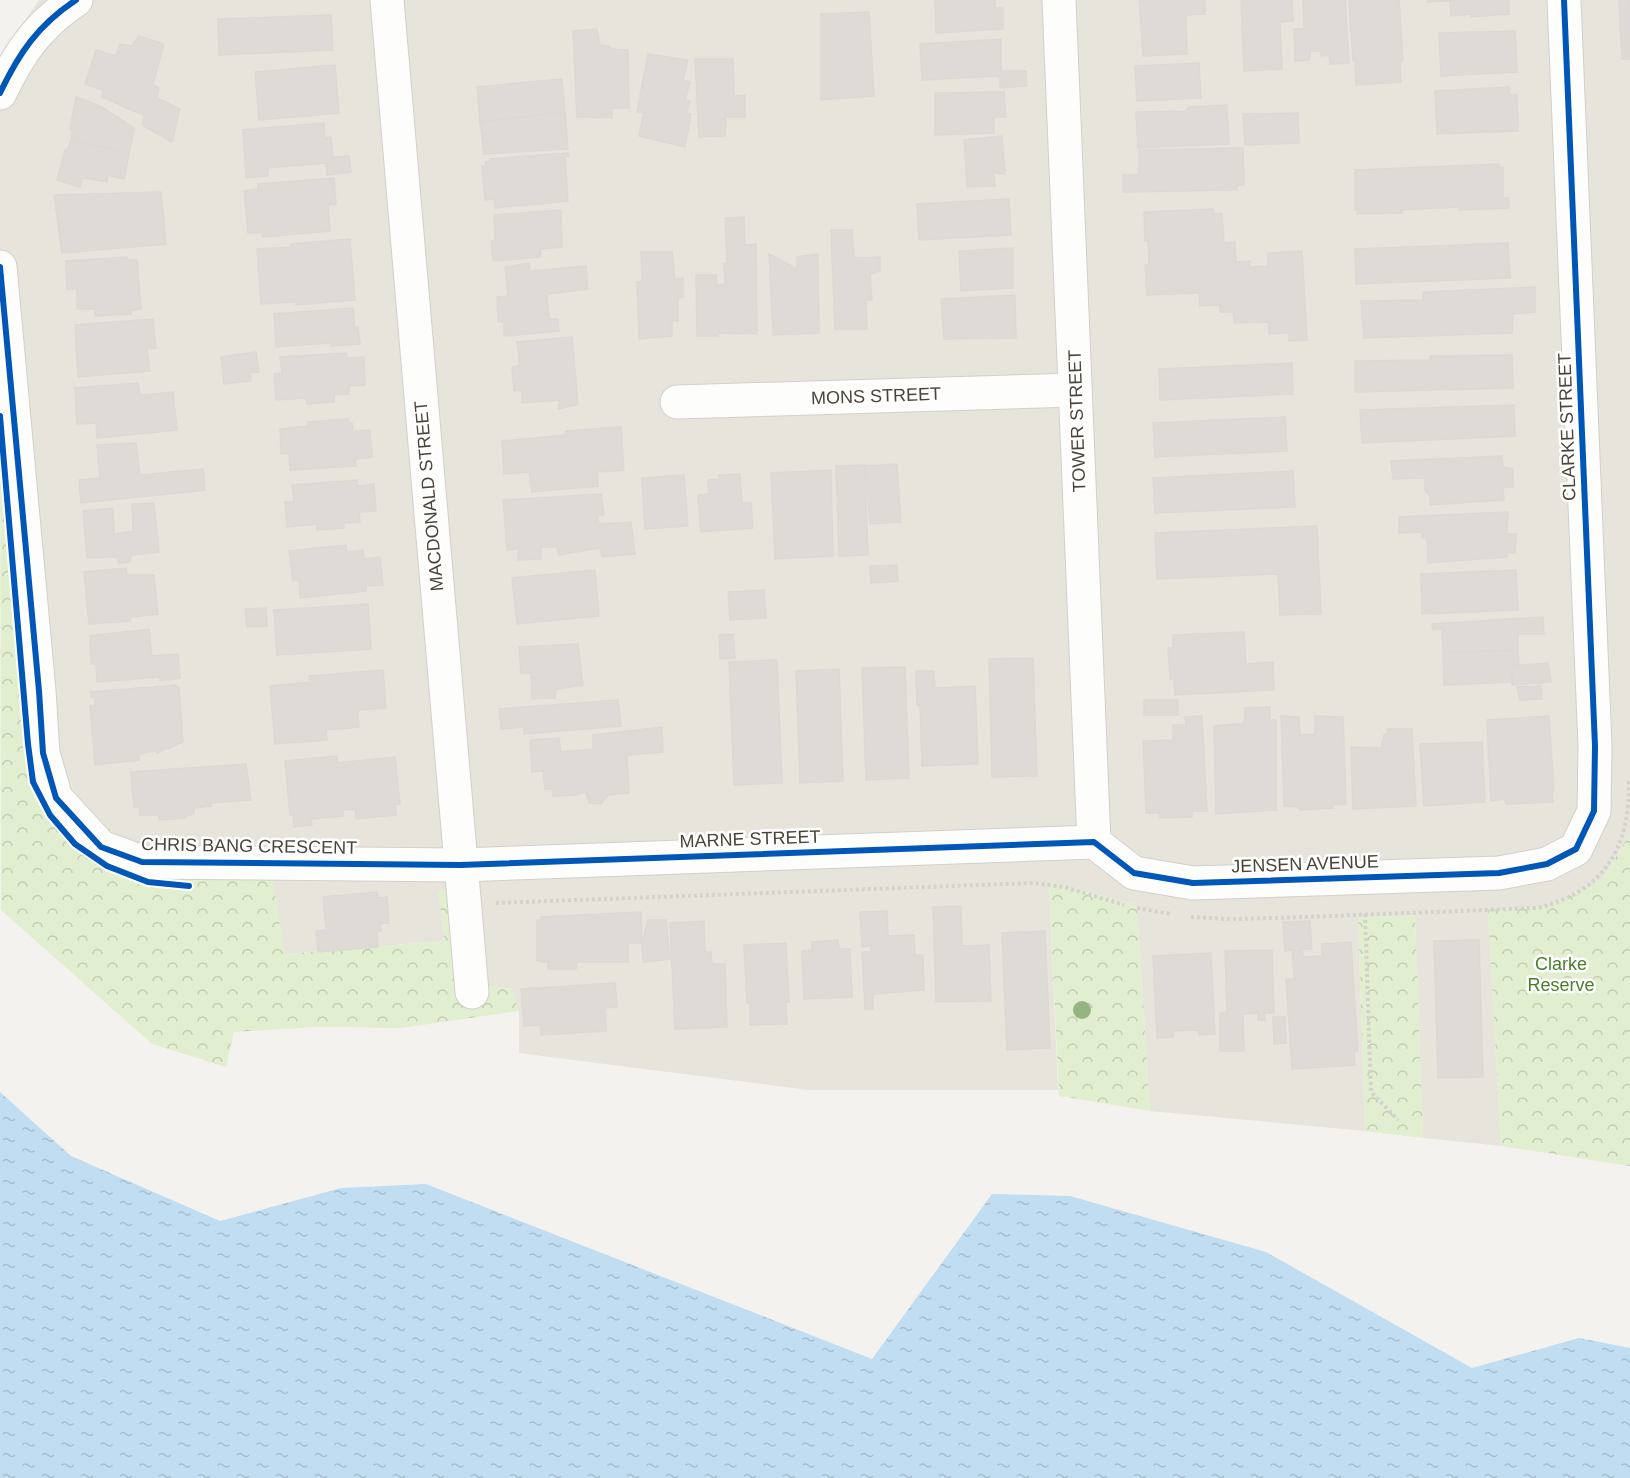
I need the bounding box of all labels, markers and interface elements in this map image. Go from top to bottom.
street label: TOWER STREET [1065,349,1089,493]
street label: CLARKE STREET [1554,353,1580,501]
street label: MONS STREET [811,384,941,408]
street label: MACDONALD STREET [411,400,447,592]
street label: MARNE STREET [679,827,821,851]
street label: CHRIS BANG CRESCENT [141,834,357,858]
street label: JENSEN AVENUE [1231,851,1379,877]
park label: Clarke Reserve [1527,954,1595,995]

